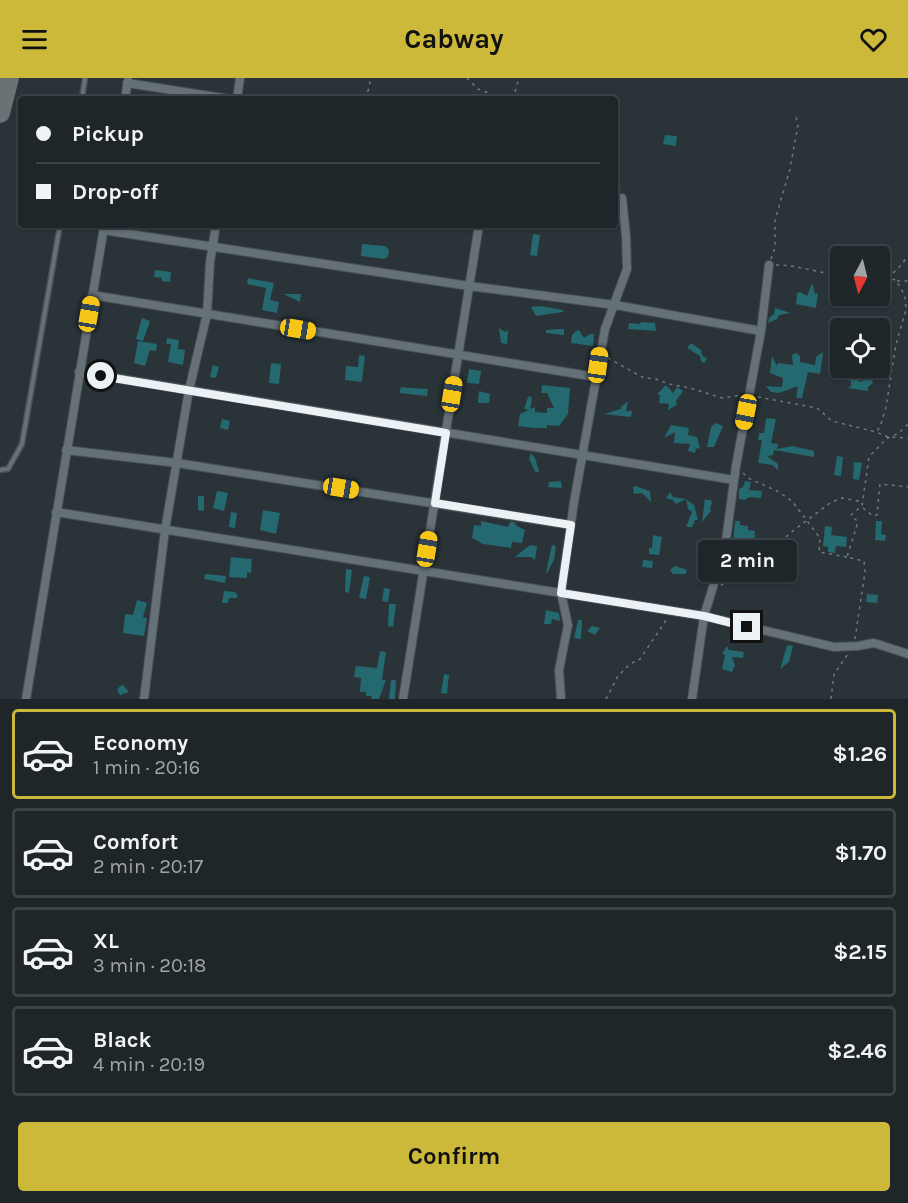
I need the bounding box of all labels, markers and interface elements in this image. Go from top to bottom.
icon: menu [18,23,51,56]
text: Cabway [404,23,504,55]
icon: heart [857,23,890,56]
text: Pickup [72,121,144,147]
text: Drop-off [72,179,158,205]
north arrow [830,246,890,306]
map controls [830,246,890,378]
car [77,295,101,333]
car [279,317,317,341]
button: locate [830,318,890,378]
car [587,346,609,384]
route start [87,362,114,389]
car [440,375,464,413]
car [734,393,758,431]
car [322,476,360,500]
car [415,530,439,568]
callout: 2 min [698,540,796,582]
text: 2 min [720,549,775,572]
route end [733,613,760,640]
icon: car [21,727,75,781]
text: Economy [93,730,188,756]
text: $1.26 [833,741,887,767]
text: 1 min · 20:16 [93,756,200,779]
icon: car [21,826,75,880]
text: Comfort [93,829,178,855]
text: $1.70 [834,840,887,866]
text: 2 min · 20:17 [93,855,203,878]
icon: car [21,925,75,979]
text: XL [93,928,119,954]
text: $2.15 [833,939,887,965]
text: 3 min · 20:18 [93,954,206,977]
icon: car [21,1024,75,1078]
text: Black [93,1027,152,1053]
text: $2.46 [827,1038,887,1064]
text: 4 min · 20:19 [93,1053,205,1076]
button: Confirm [18,1122,890,1191]

